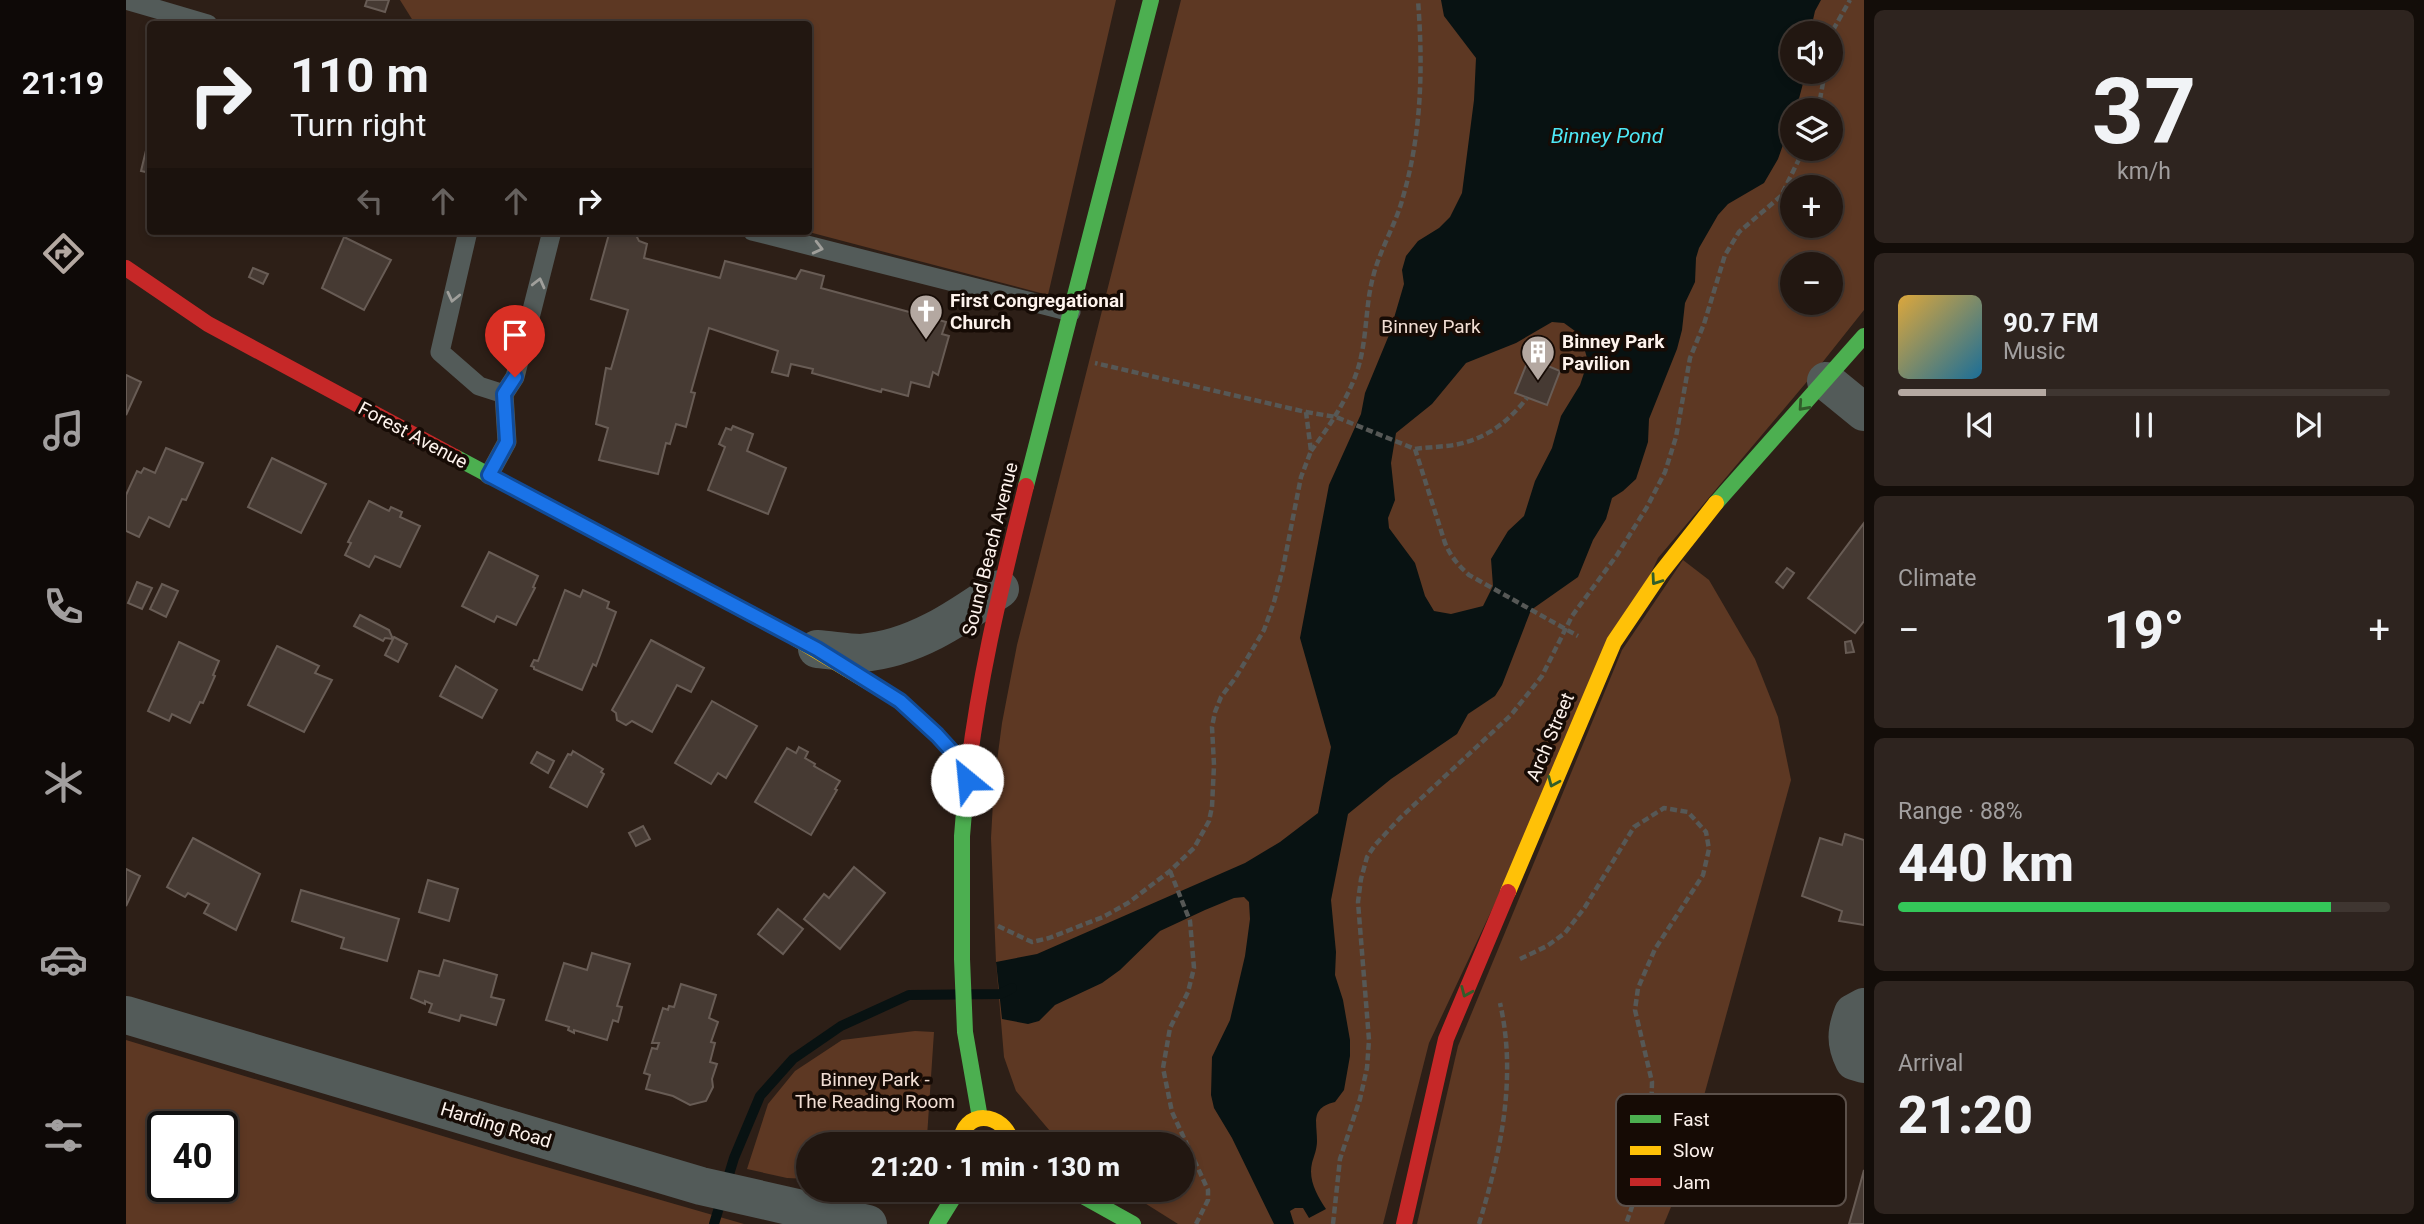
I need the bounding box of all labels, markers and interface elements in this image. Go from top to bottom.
map controls [1780,21,1843,315]
button: sound [1780,21,1843,84]
text: 110 m [290,47,429,104]
icon: right [175,49,266,140]
text: 37 [2092,59,2196,165]
text: 21:19 [22,64,104,102]
button: layers [1780,98,1843,161]
text: Turn right [290,106,426,144]
water label: Binney Pond [1551,124,1664,148]
text: km/h [2117,158,2171,185]
button: + [1780,175,1843,238]
icon: left [351,182,389,220]
icon: ahead [424,182,462,220]
icon: ahead [497,182,535,220]
icon: right [570,182,608,220]
icon: directions [39,229,88,278]
one-way arrow [812,240,824,254]
button: − [1780,252,1843,315]
one-way arrow [531,277,545,289]
place label: First Congregational Church [950,289,1124,334]
one-way arrow [447,291,461,303]
church icon: First Congregational Church [907,292,945,341]
pin [485,305,545,377]
text: 90.7 FM [2003,308,2099,338]
park label: Binney Park [1381,315,1481,338]
icon: arrive [496,316,534,354]
place label: Binney Park Pavilion [1562,330,1665,375]
building icon: Binney Park Pavilion [1519,333,1557,382]
text: Music [2003,338,2065,365]
street label: Forest Avenue [354,397,472,473]
one-way arrow [1799,398,1811,411]
icon: music [39,406,88,455]
icon: previous [1961,406,1999,444]
icon: pause [2125,406,2163,444]
icon: next [2289,406,2327,444]
street label: Sound Beach Avenue [957,460,1023,638]
text: Climate [1898,565,1977,592]
one-way arrow [1652,572,1664,585]
icon: phone [39,582,88,631]
text: 19° [2104,600,2184,661]
text: − [1898,608,1920,652]
text: + [2368,608,2390,652]
street label: Arch Street [1521,689,1579,785]
position arrow [930,743,1004,817]
icon: climate [39,758,88,807]
one-way arrow [1548,775,1562,787]
text: Range · 88% [1898,798,2023,825]
text: 440 km [1898,833,2074,894]
icon: car [39,935,88,984]
one-way arrow [1460,984,1474,997]
text: Arrival [1898,1050,1963,1077]
park label: Binney Park - The Reading Room [795,1068,955,1113]
text: 21:20 [1898,1085,2033,1146]
legend [1616,1094,1846,1206]
street label: Harding Road [438,1097,554,1153]
text: Fast [1673,1108,1710,1131]
icon: filters [39,1111,88,1160]
speed limit sign: 40 [147,1111,238,1202]
text: Slow [1673,1139,1714,1162]
text: 21:20 · 1 min · 130 m [871,1152,1120,1182]
text: Jam [1673,1171,1710,1194]

